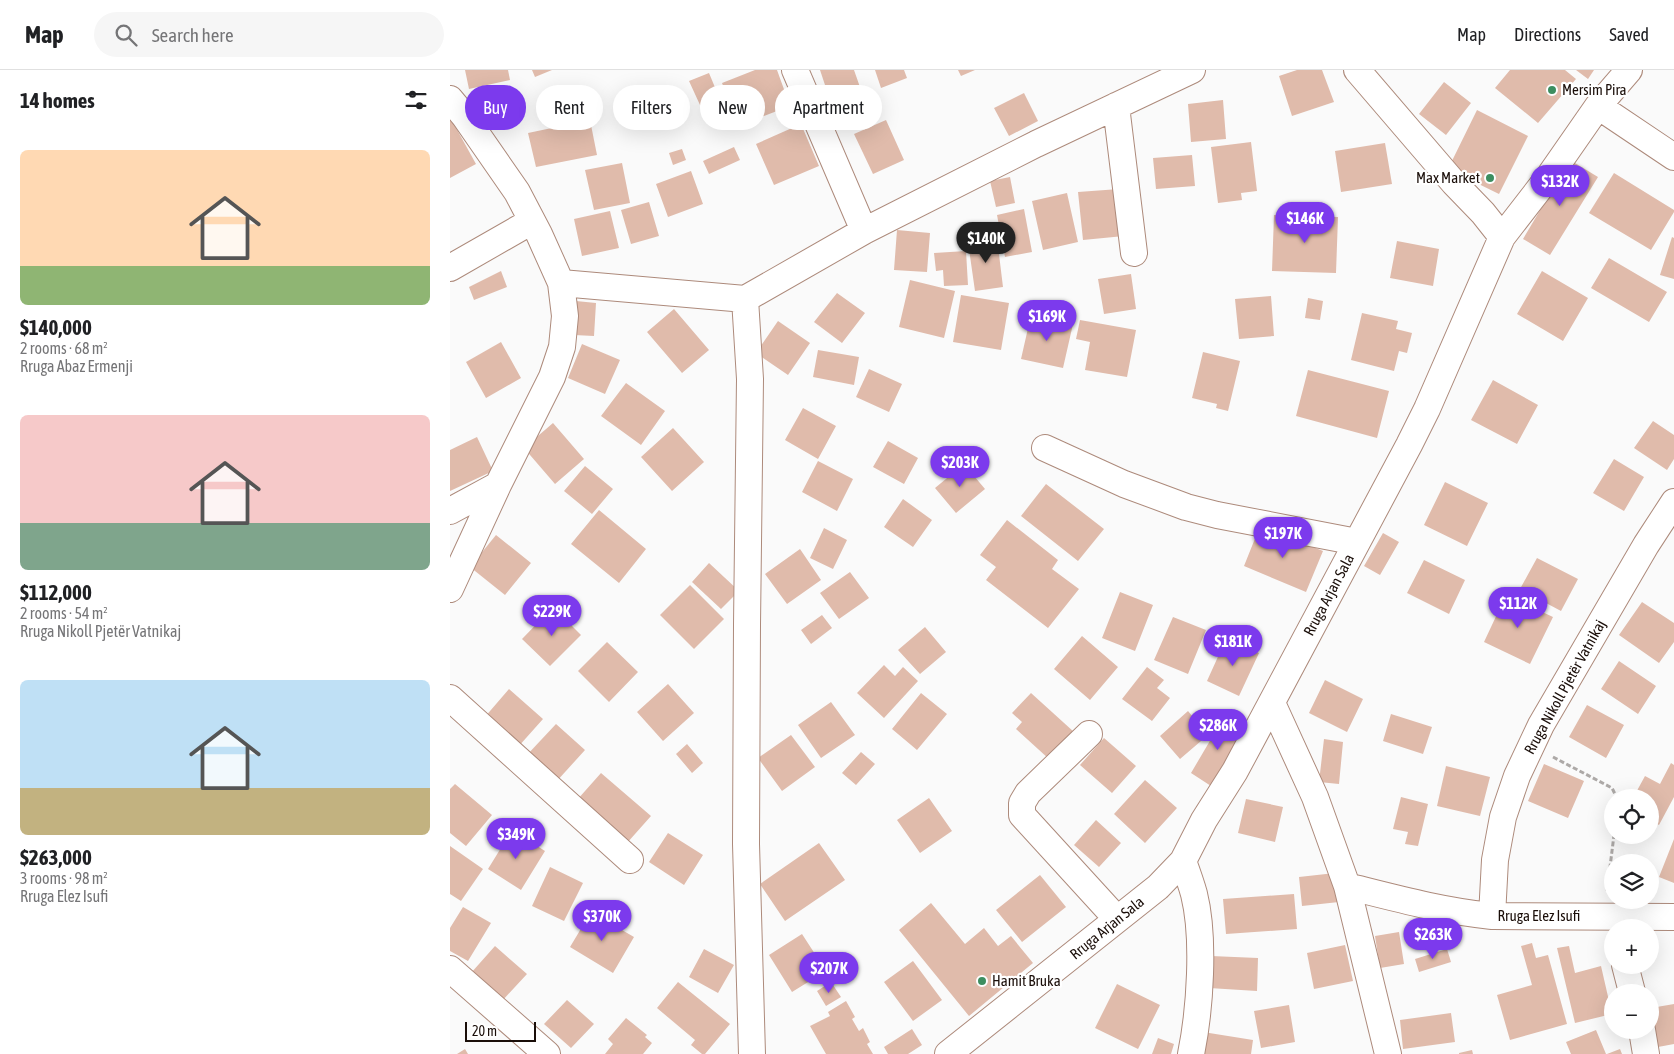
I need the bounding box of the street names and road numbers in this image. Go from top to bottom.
street label: Rruga Arjan Sala [1300,551,1357,639]
street label: Rruga Nikoll Pjetër Vatnikaj [1521,617,1609,757]
street label: Rruga Arjan Sala [1066,893,1147,963]
street label: Rruga Elez Isufi [1498,907,1580,924]

